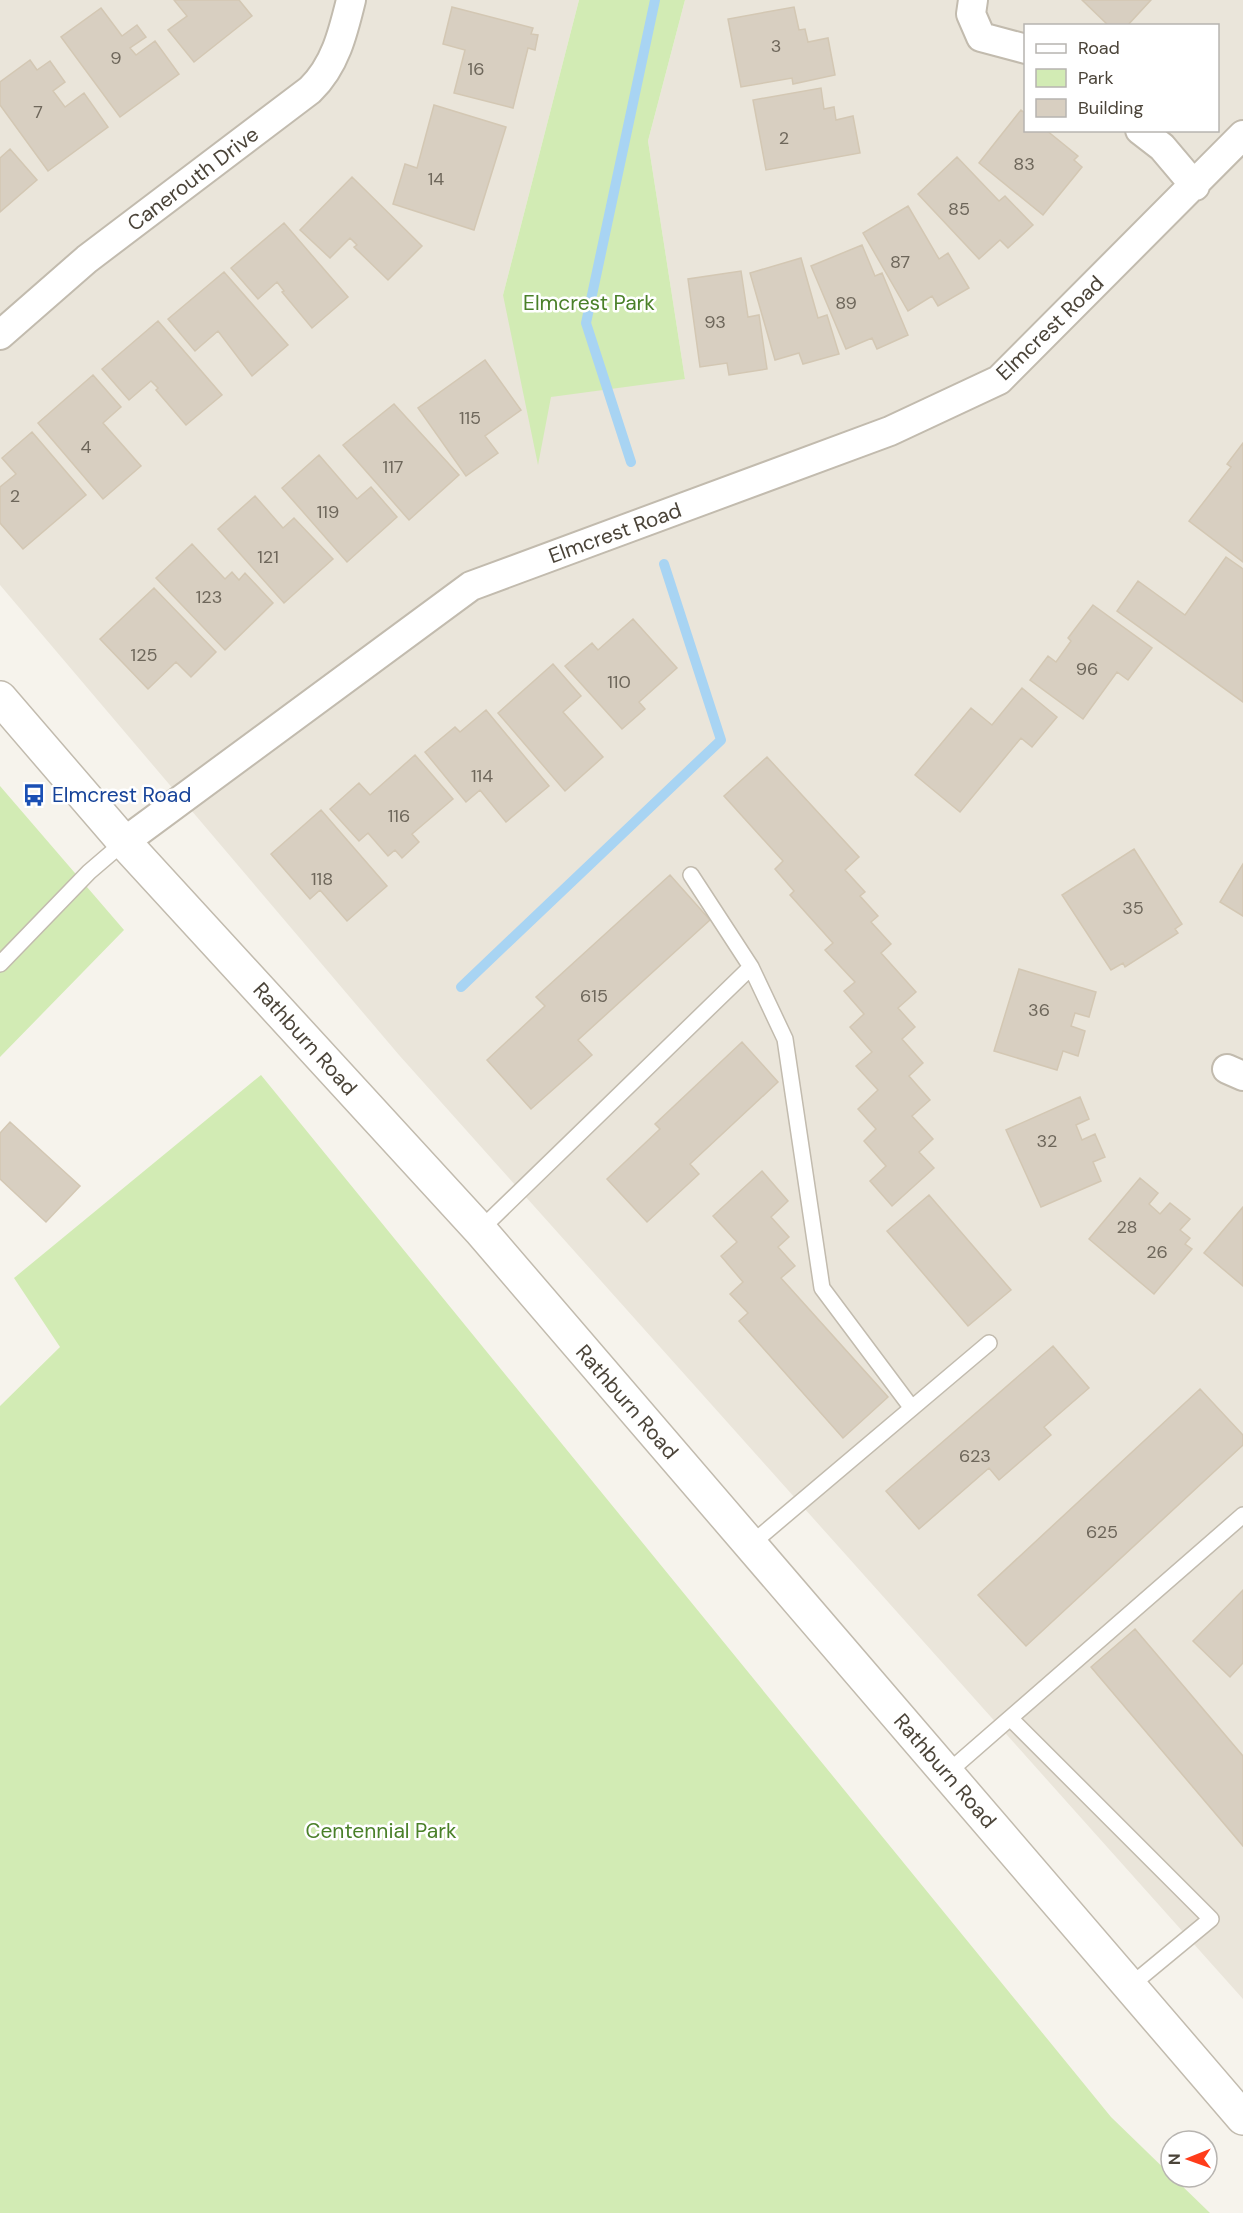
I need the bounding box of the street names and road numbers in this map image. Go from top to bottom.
street label: Canerouth Drive [122,120,265,238]
street label: Elmcrest Road [990,270,1110,386]
street label: Elmcrest Road [545,496,685,570]
street label: Rathburn Road [247,976,363,1102]
street label: Rathburn Road [569,1339,685,1465]
street label: Rathburn Road [887,1708,1003,1834]

